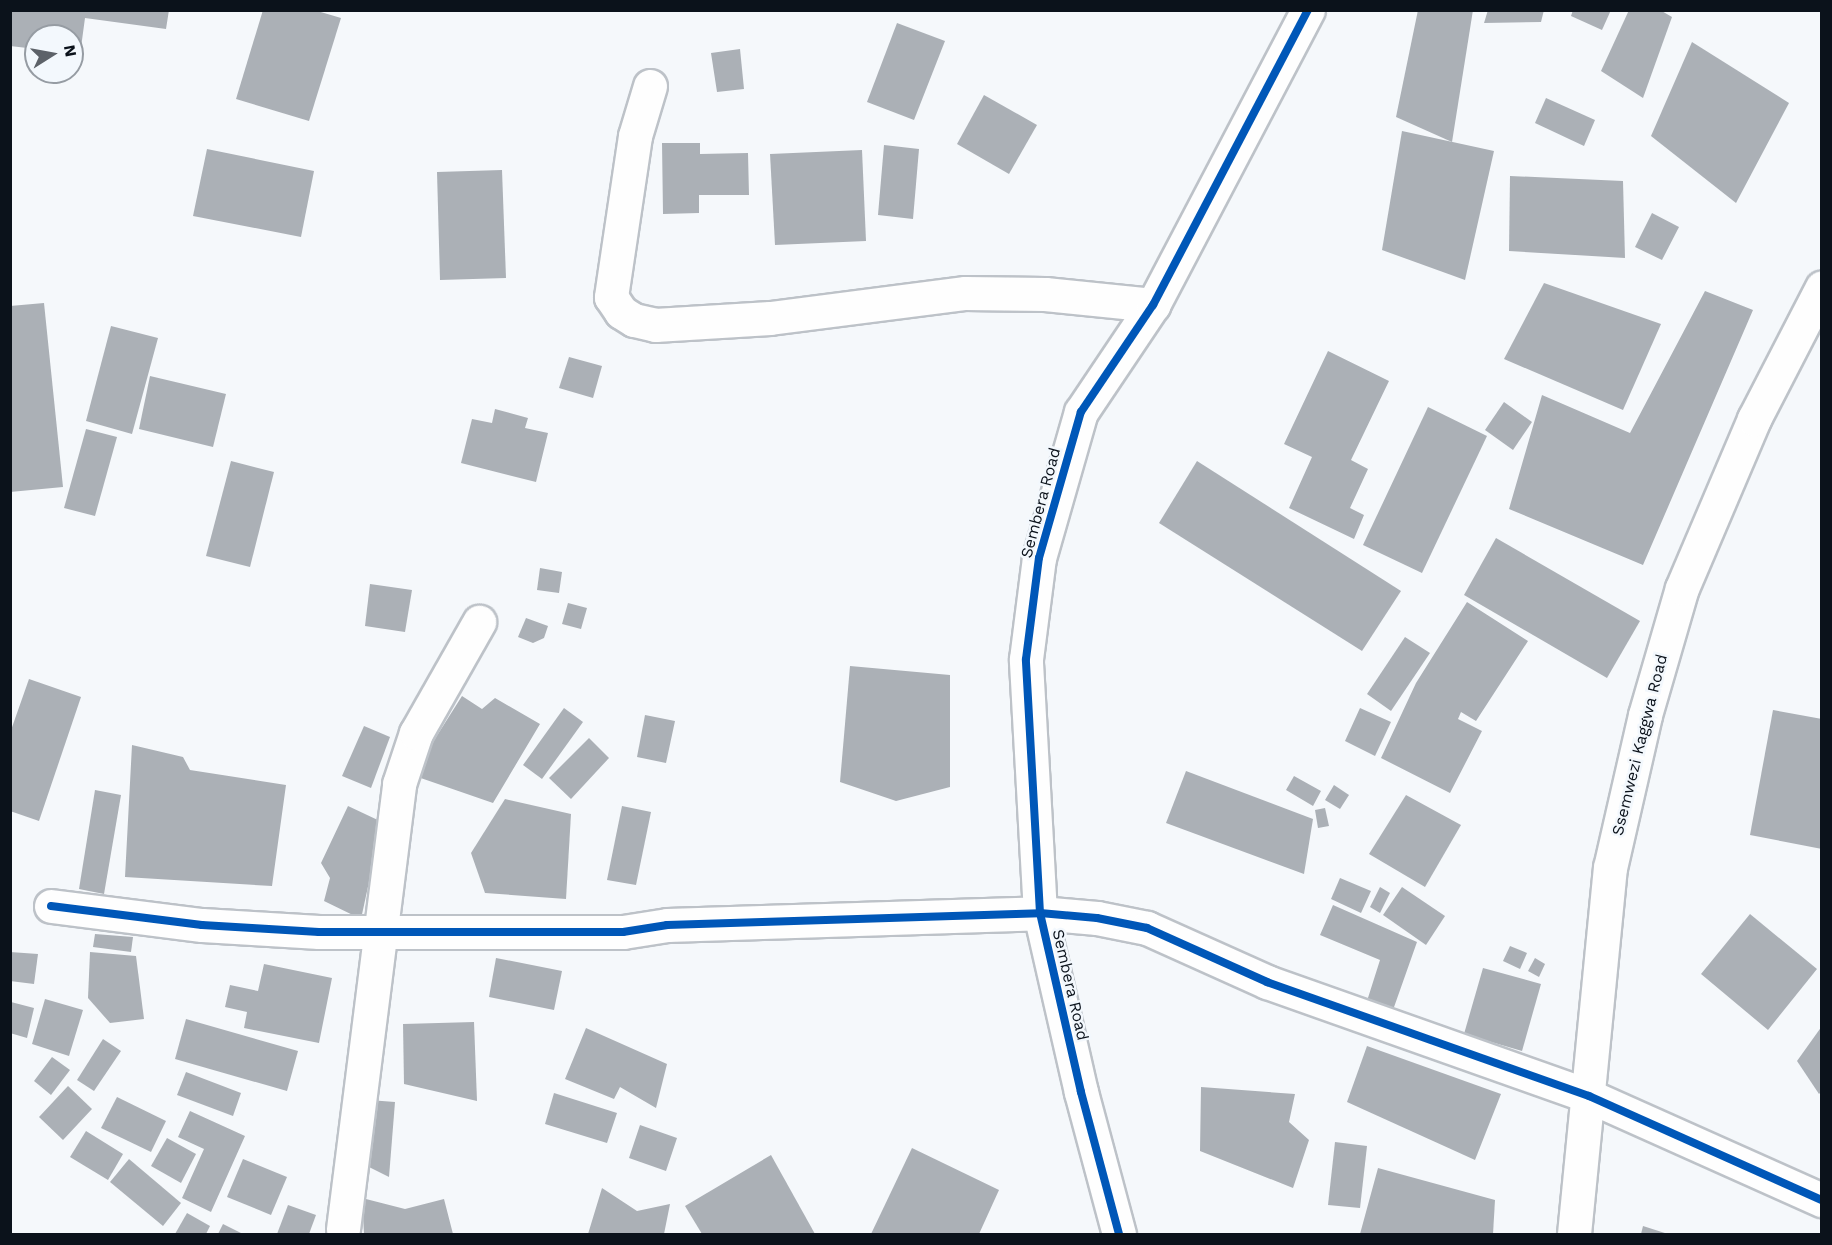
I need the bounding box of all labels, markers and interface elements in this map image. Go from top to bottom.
north arrow [24,24,84,84]
text: N [60,43,81,58]
street label: Sembera Road [1017,446,1065,560]
street label: Ssemwezi Kaggwa Road [1608,652,1672,838]
street label: Sembera Road [1048,927,1092,1043]

